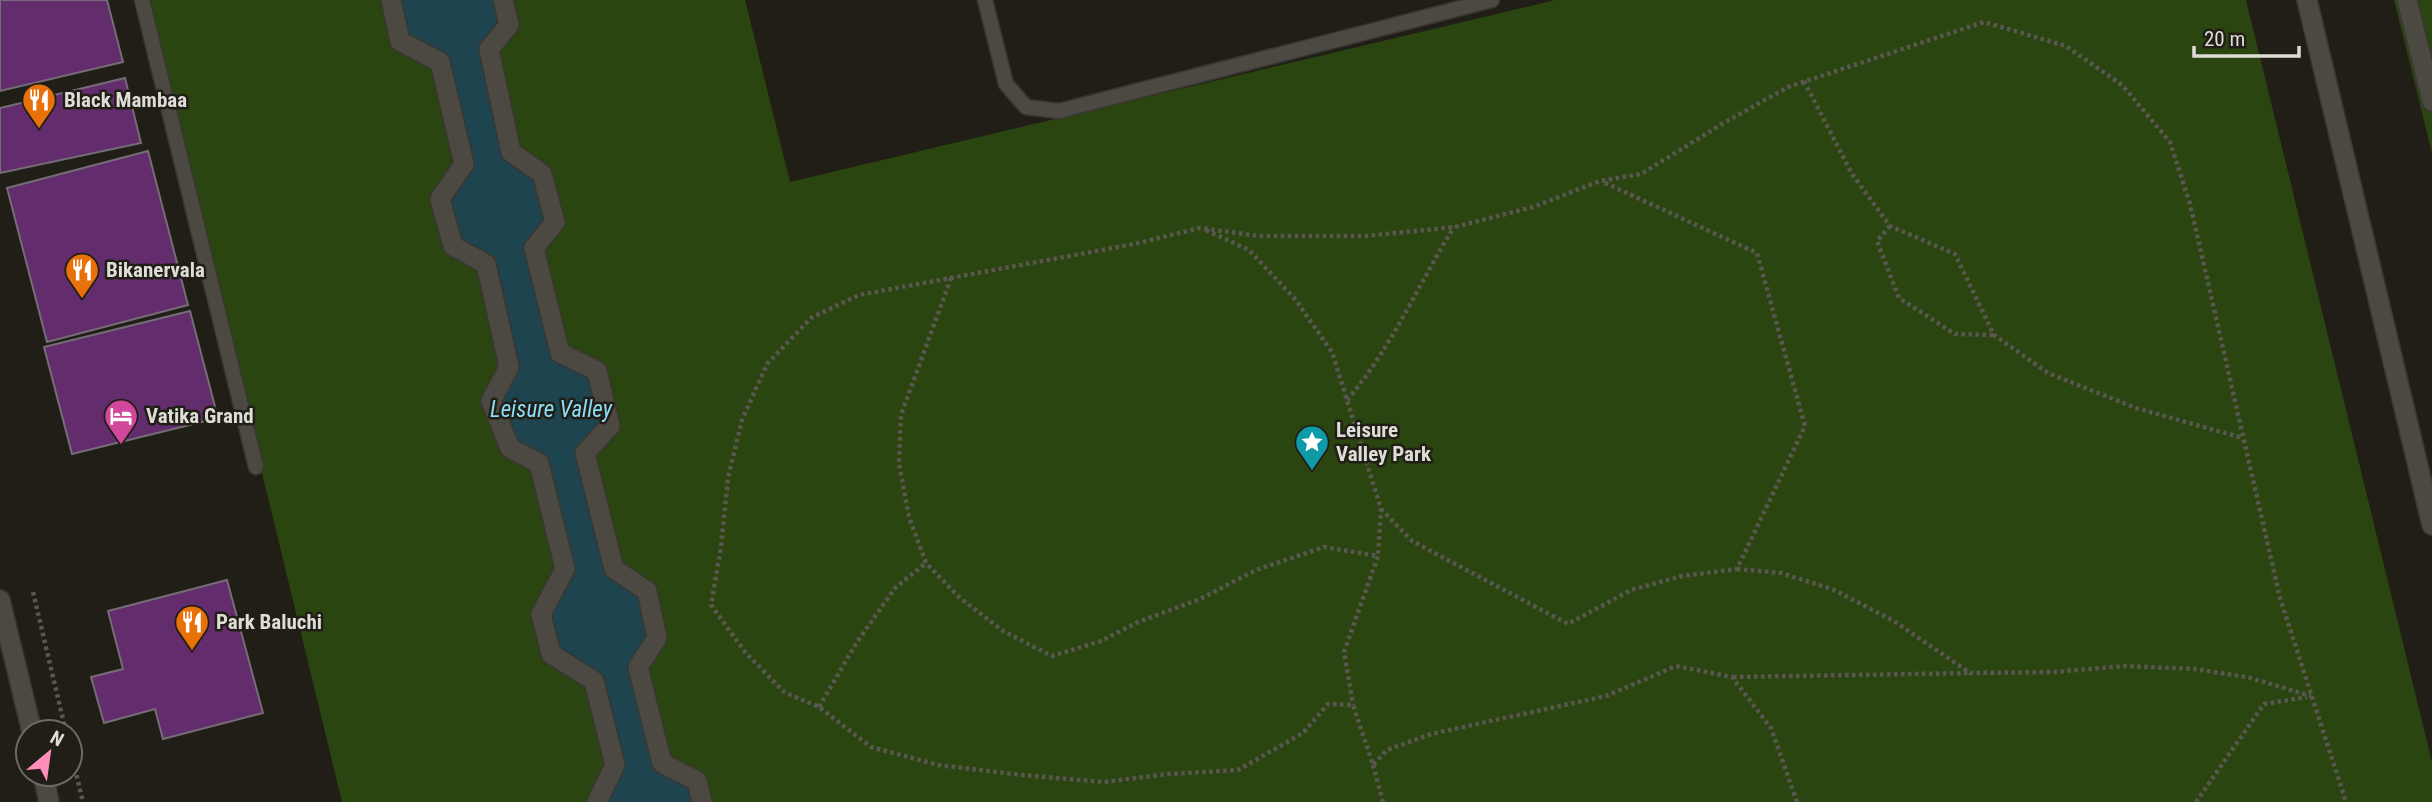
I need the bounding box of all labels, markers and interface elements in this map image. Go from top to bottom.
scale bar [2194,14,2299,58]
text: 20 m [2204,27,2245,51]
restaurant icon: Black Mambaa [20,81,58,130]
place label: Black Mambaa [64,88,187,112]
restaurant icon: Bikanervala [63,251,101,300]
place label: Bikanervala [106,258,205,282]
water label: Leisure Valley [490,396,613,423]
hotel icon: Vatika Grand [102,397,140,446]
place label: Vatika Grand [146,404,254,428]
place label: Leisure Valley Park [1336,418,1432,466]
place icon: Leisure Valley Park [1293,423,1331,472]
restaurant icon: Park Baluchi [173,603,211,652]
place label: Park Baluchi [216,610,322,634]
north arrow [14,718,84,788]
text: N [46,726,68,751]

